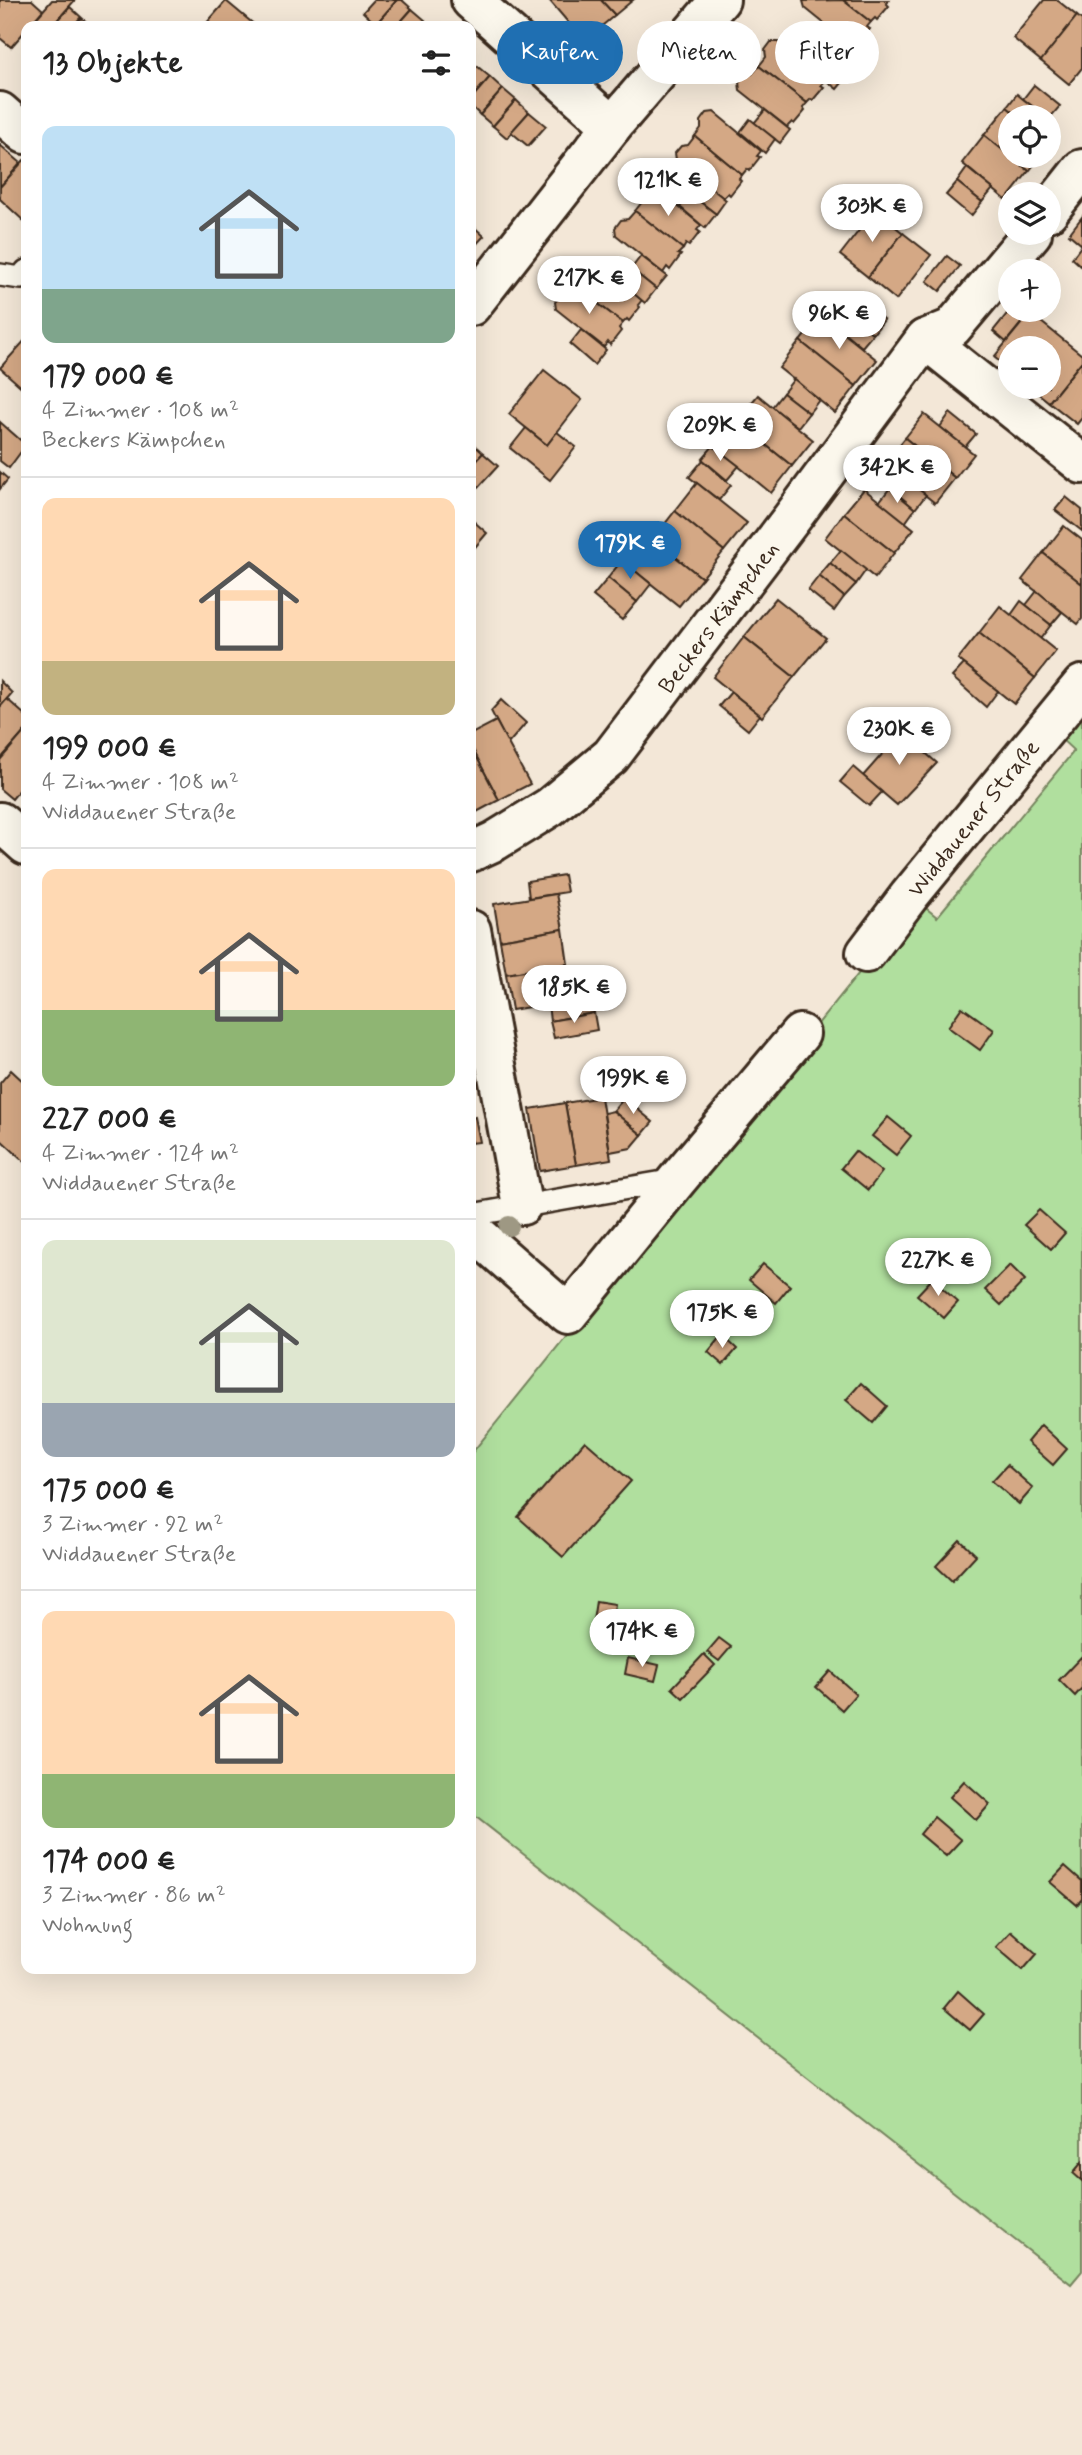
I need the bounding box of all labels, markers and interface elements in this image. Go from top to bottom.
chip: Kaufen [497,21,623,84]
chip: Mieten [637,21,761,84]
chip: Filter [775,21,879,84]
text: 13 Objekte [42,44,183,83]
icon: filters [417,44,455,82]
map controls [998,105,1061,399]
button: locate [998,105,1061,168]
pin: 121K € [611,158,725,218]
text: 121K € [634,166,702,196]
icon: home [186,171,312,297]
button: layers [998,182,1061,245]
pin: 303K € [815,184,929,244]
text: 303K € [837,192,907,222]
pin: 217K € [532,256,646,316]
button: + [998,259,1061,322]
text: 217K € [553,264,625,294]
pin: 96K € [790,292,888,351]
text: 96K € [808,299,870,329]
button: − [998,336,1061,399]
text: 179 000 € [42,357,174,396]
text: 4 Zimmer · 108 m² [42,396,239,426]
pin: 209K € [663,404,777,463]
text: 209K € [683,411,757,441]
text: Beckers Kämpchen [42,426,226,456]
pin: 342K € [840,446,954,505]
text: 342K € [859,453,935,483]
pin: 179K € [573,522,687,581]
text: 179K € [594,529,666,559]
street label: Beckers Kämpchen [652,536,787,701]
icon: home [186,543,312,669]
pin: 230K € [842,708,956,767]
text: 230K € [863,715,935,745]
text: 199 000 € [42,729,177,768]
street label: Widdauener Straße [902,734,1047,904]
text: 4 Zimmer · 108 m² [42,768,239,798]
text: Widdauener Straße [42,798,236,828]
icon: home [186,914,312,1040]
pin: 185K € [517,965,631,1025]
text: 185K € [537,973,611,1003]
pin: 199K € [576,1056,690,1116]
text: 199K € [596,1064,670,1094]
text: 227 000 € [42,1100,177,1139]
text: 4 Zimmer · 124 m² [42,1139,239,1169]
text: Widdauener Straße [42,1169,236,1199]
pin: 227K € [881,1238,995,1298]
text: 227K € [901,1246,975,1276]
icon: home [186,1285,312,1411]
pin: 175K € [665,1290,779,1350]
text: 175K € [686,1298,758,1328]
text: 175 000 € [42,1471,175,1510]
text: 3 Zimmer · 92 m² [42,1510,223,1540]
text: Widdauener Straße [42,1540,236,1570]
pin: 174K € [585,1610,699,1669]
text: 174K € [606,1617,678,1647]
icon: home [186,1656,312,1782]
text: 174 000 € [42,1842,176,1881]
text: 3 Zimmer · 86 m² [42,1881,226,1911]
text: Wohnung [42,1911,133,1941]

